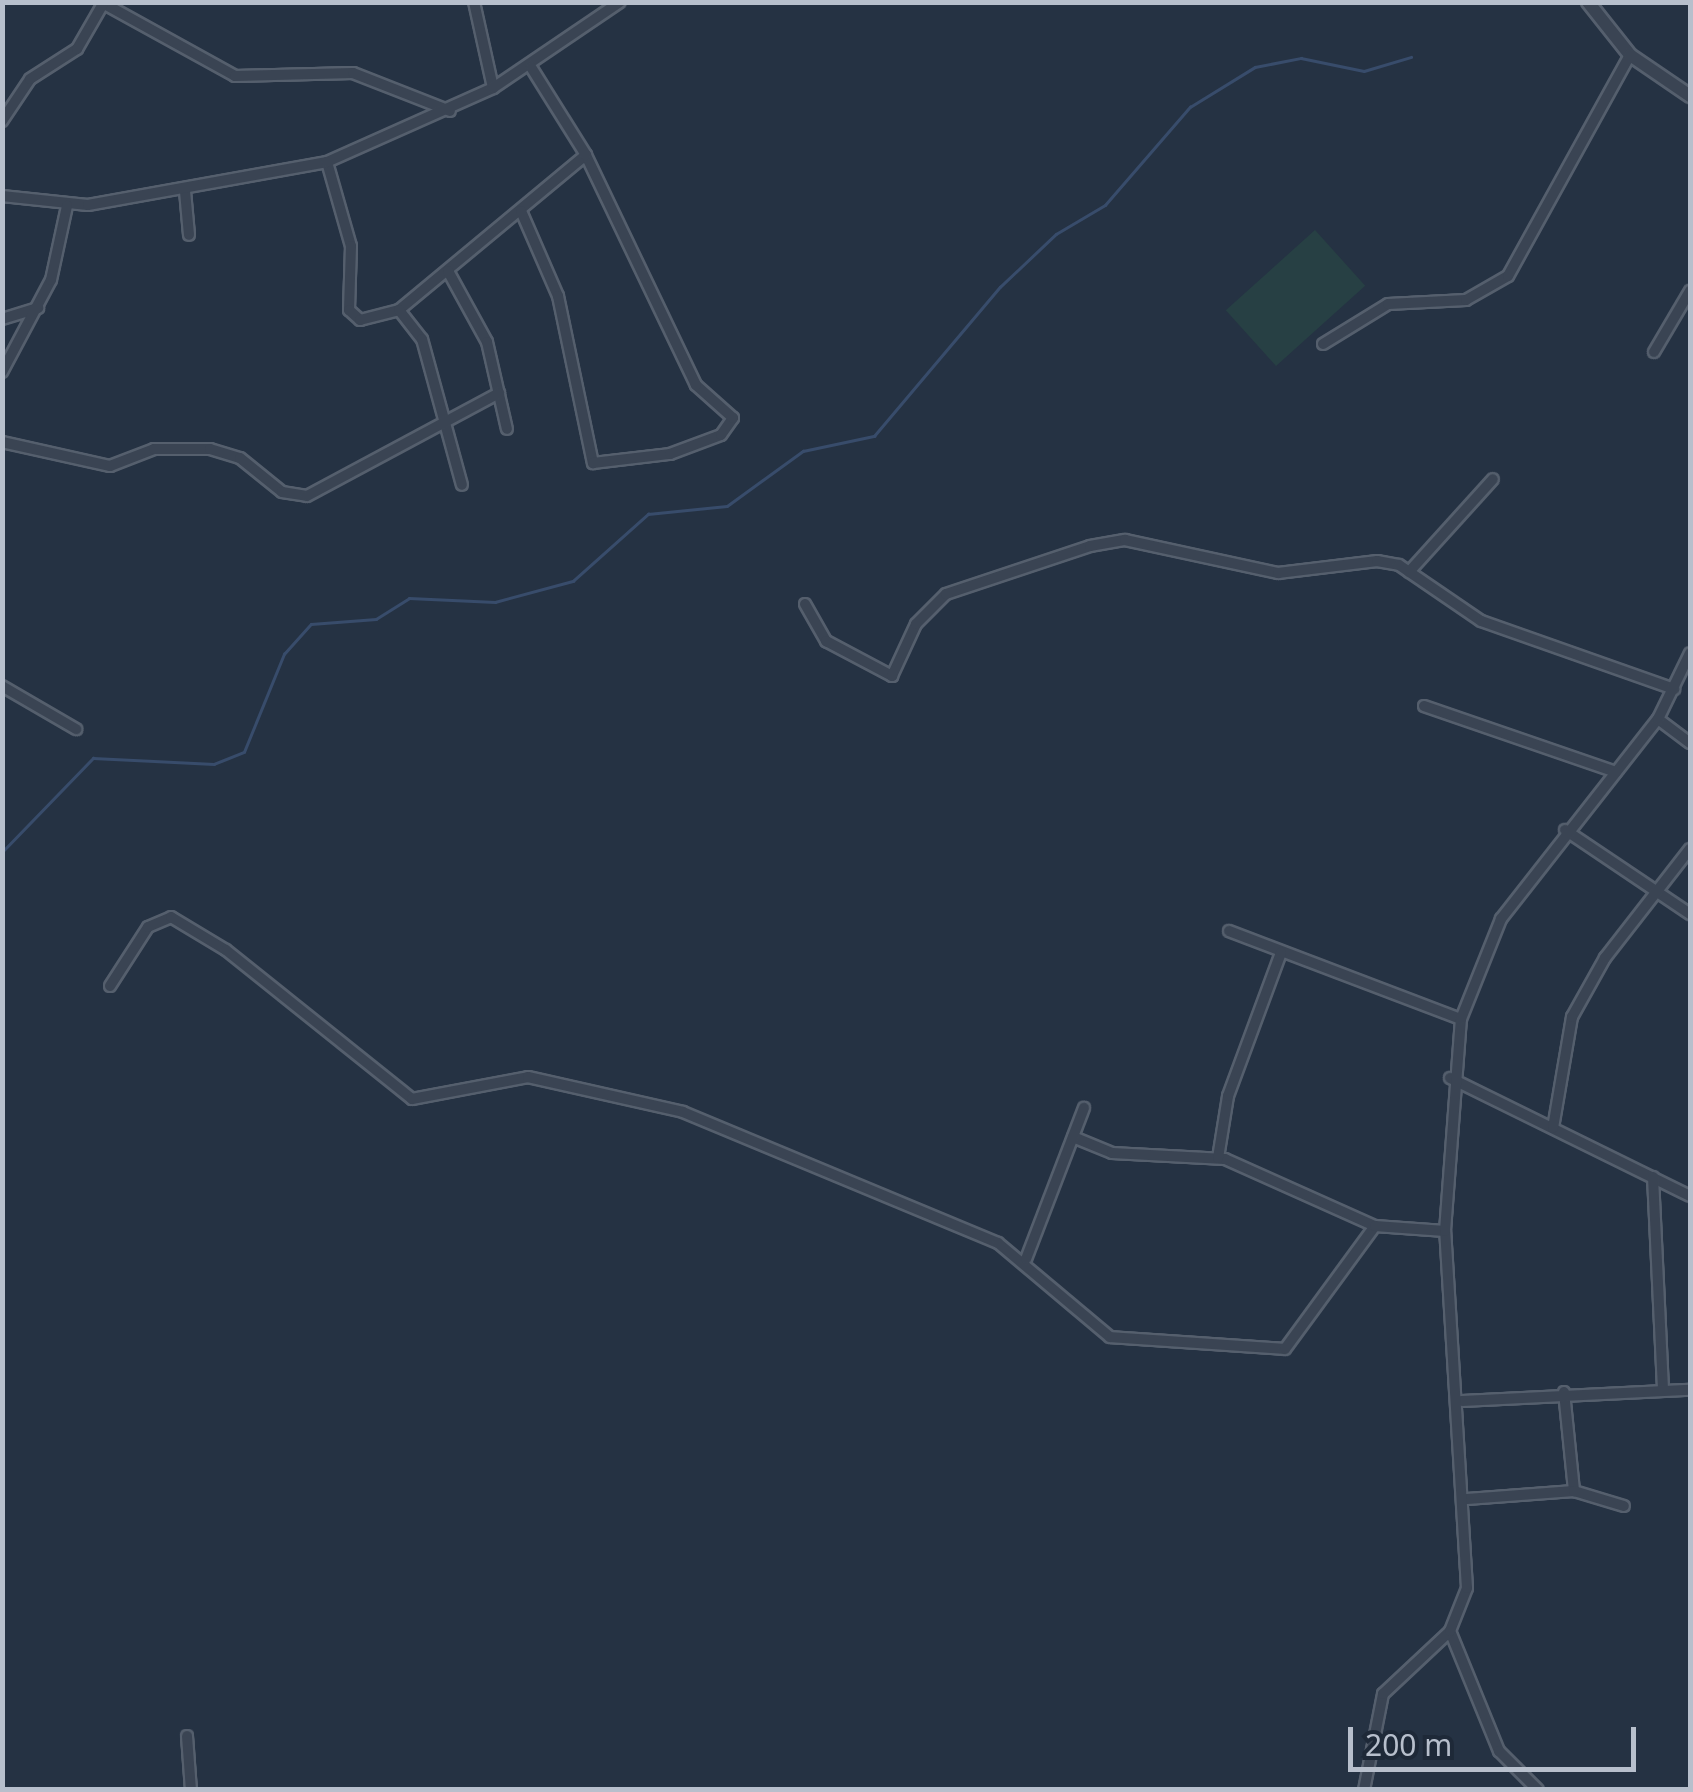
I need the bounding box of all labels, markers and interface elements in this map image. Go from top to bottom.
scale bar [1353,1707,1640,1769]
text: 200 m [1365,1724,1452,1765]

